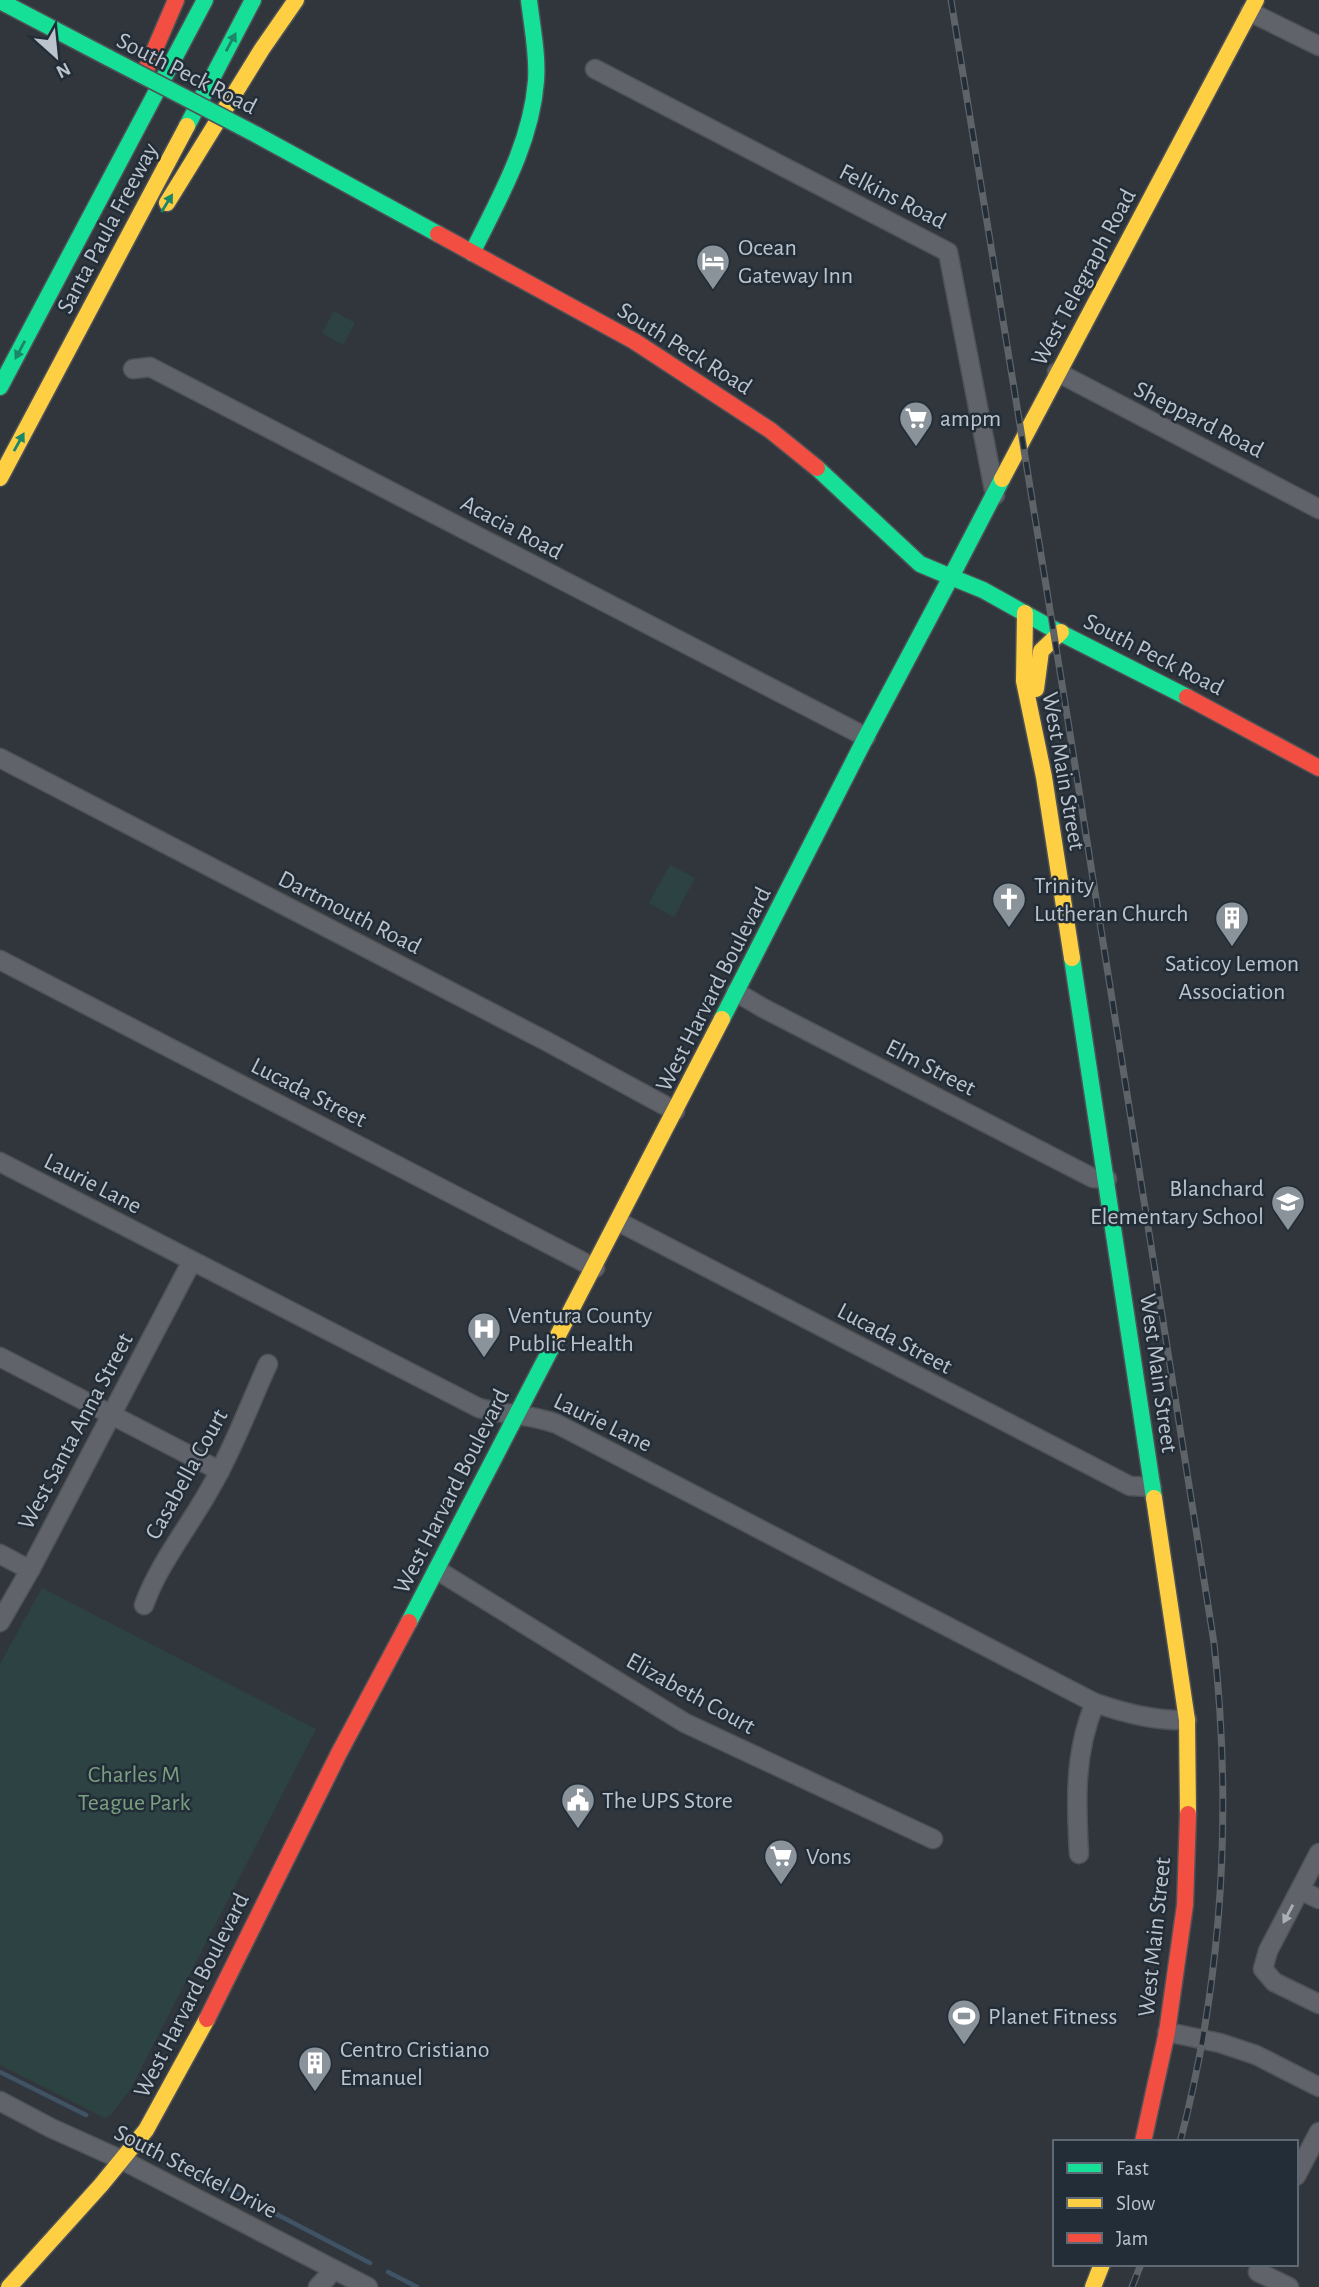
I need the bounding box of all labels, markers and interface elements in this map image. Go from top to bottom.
north arrow [21,21,91,91]
street label: South Peck Road [113,28,260,119]
one-way arrow [225,32,237,52]
text: N [53,58,73,81]
street label: Santa Paula Freeway [53,139,163,318]
street label: Felkins Road [835,160,950,234]
street label: West Telegraph Road [1027,185,1141,370]
one-way arrow [160,193,173,213]
place label: Ocean Gateway Inn [738,236,853,288]
hotel icon: Ocean Gateway Inn [694,242,732,291]
street label: South Peck Road [613,298,756,400]
one-way arrow [14,340,25,360]
street label: Sheppard Road [1130,377,1267,463]
supermarket icon: ampm [897,399,935,448]
place label: ampm [940,407,1001,431]
one-way arrow [14,432,25,452]
street label: Acacia Road [457,491,566,565]
street label: South Peck Road [1080,609,1227,700]
street label: West Main Street [1037,690,1089,853]
street label: Dartmouth Road [274,867,425,959]
place label: Trinity Lutheran Church [1034,874,1189,926]
church icon: Trinity Lutheran Church [990,880,1028,929]
street label: West Harvard Boulevard [652,883,776,1096]
building icon: Saticoy Lemon Association [1213,899,1251,948]
place label: Saticoy Lemon Association [1165,952,1299,1004]
street label: Elm Street [882,1035,980,1101]
street label: Lucada Street [247,1054,371,1132]
street label: Laurie Lane [40,1149,145,1219]
place label: Blanchard Elementary School [1090,1177,1264,1229]
school or university icon: Blanchard Elementary School [1269,1183,1307,1232]
street label: West Main Street [1135,1292,1181,1455]
street label: Lucada Street [833,1299,956,1379]
place label: Ventura County Public Health [508,1304,652,1356]
hospital icon: Ventura County Public Health [465,1310,503,1359]
street label: West Santa Anna Street [14,1329,138,1534]
street label: West Harvard Boulevard [390,1385,514,1598]
street label: Laurie Lane [550,1389,655,1457]
street label: Casabella Court [141,1405,233,1544]
street label: Elizabeth Court [622,1649,759,1739]
park label: Charles M Teague Park [78,1763,190,1815]
public building icon: The UPS Store [559,1781,597,1830]
place label: The UPS Store [602,1789,733,1813]
supermarket icon: Vons [762,1837,800,1886]
place label: Vons [806,1845,851,1869]
street label: West Main Street [1135,1856,1175,2018]
street label: West Harvard Boulevard [130,1889,254,2102]
one-way arrow [1282,1904,1293,1924]
sports icon: Planet Fitness [945,1997,983,2046]
place label: Planet Fitness [988,2005,1117,2029]
place label: Centro Cristiano Emanuel [340,2038,490,2090]
building icon: Centro Cristiano Emanuel [296,2044,334,2093]
street label: South Steckel Drive [110,2120,281,2223]
legend [1053,2140,1298,2266]
text: Fast [1116,2158,1149,2179]
text: Slow [1116,2193,1155,2214]
text: Jam [1116,2228,1148,2249]

